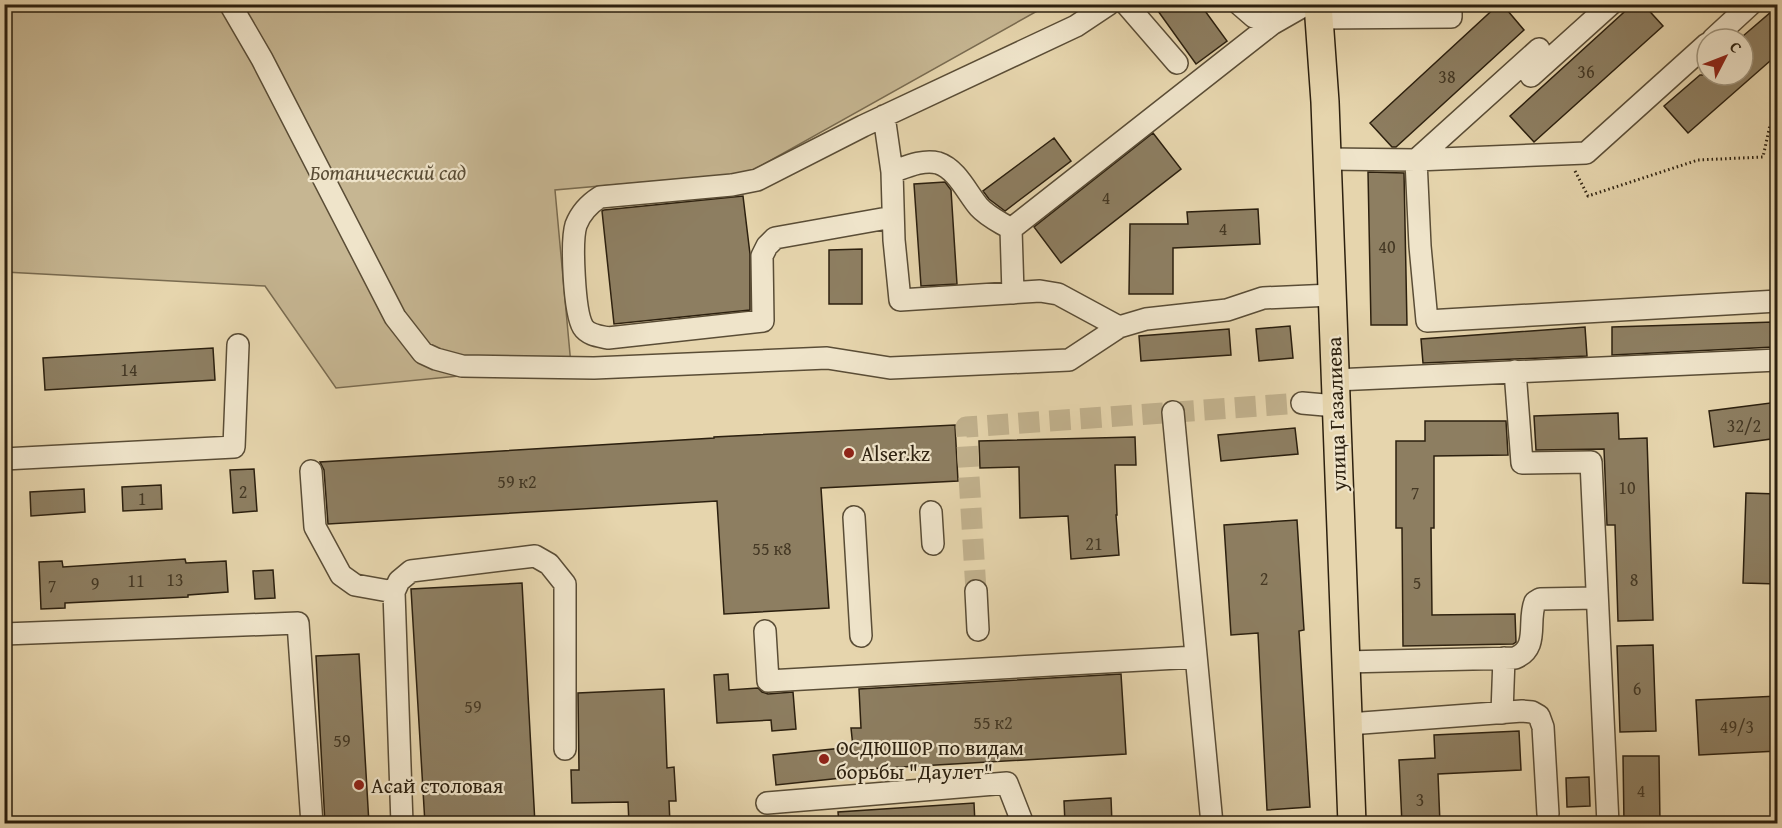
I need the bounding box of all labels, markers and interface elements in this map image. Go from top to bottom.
north arrow [1695,27,1755,87]
text: С [1724,36,1748,58]
house number: 36 [1577,58,1595,85]
house number: 38 [1438,63,1456,90]
park label: Ботанический сад [310,157,466,188]
house number: 4 [1102,184,1110,211]
house number: 4 [1219,215,1227,242]
house number: 40 [1378,233,1396,260]
street label: улица Газалиева [1318,336,1354,493]
house number: 14 [120,356,138,383]
house number: 32/2 [1727,412,1761,439]
place label: Alser.kz [861,438,930,469]
marker: Alser.kz [842,446,856,460]
house number: 59 к2 [497,468,537,495]
house number: 10 [1618,474,1636,501]
house number: 2 [239,478,247,505]
house number: 7 [1411,479,1419,506]
house number: 1 [138,485,146,512]
house number: 21 [1085,530,1103,557]
house number: 55 к8 [752,535,792,562]
house number: 2 [1260,565,1268,592]
house number: 13 [166,566,184,593]
house number: 8 [1630,566,1638,593]
house number: 11 [127,567,145,594]
house number: 5 [1413,569,1421,596]
house number: 9 [91,570,99,597]
house number: 7 [48,572,56,599]
house number: 6 [1633,675,1641,702]
house number: 59 [464,693,482,720]
house number: 55 к2 [973,709,1013,736]
house number: 49/3 [1720,713,1754,740]
house number: 59 [333,727,351,754]
place label: ОСДЮШОР по видам борьбы "Даулет" [836,732,1024,787]
marker: ОСДЮШОР по видам борьбы "Даулет" [817,752,831,766]
place label: Асай столовая [371,770,504,801]
house number: 4 [1637,777,1645,804]
marker: Асай столовая [352,778,366,792]
house number: 3 [1416,786,1424,813]

